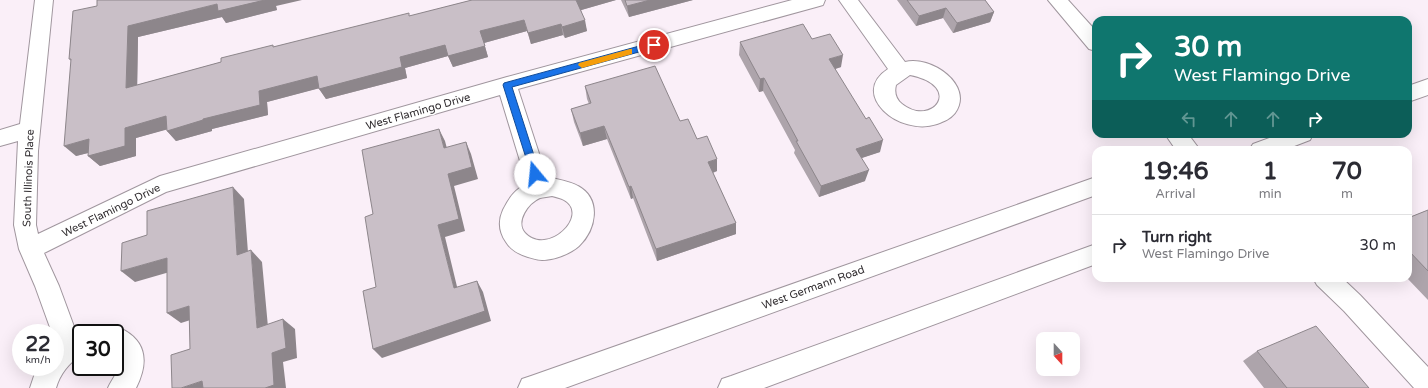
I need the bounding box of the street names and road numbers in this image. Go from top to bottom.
street label: West Flamingo Drive [365,90,472,133]
street label: South Illinois Place [20,129,37,227]
street label: West Flamingo Drive [60,181,163,240]
street label: West Germann Road [760,263,866,312]

